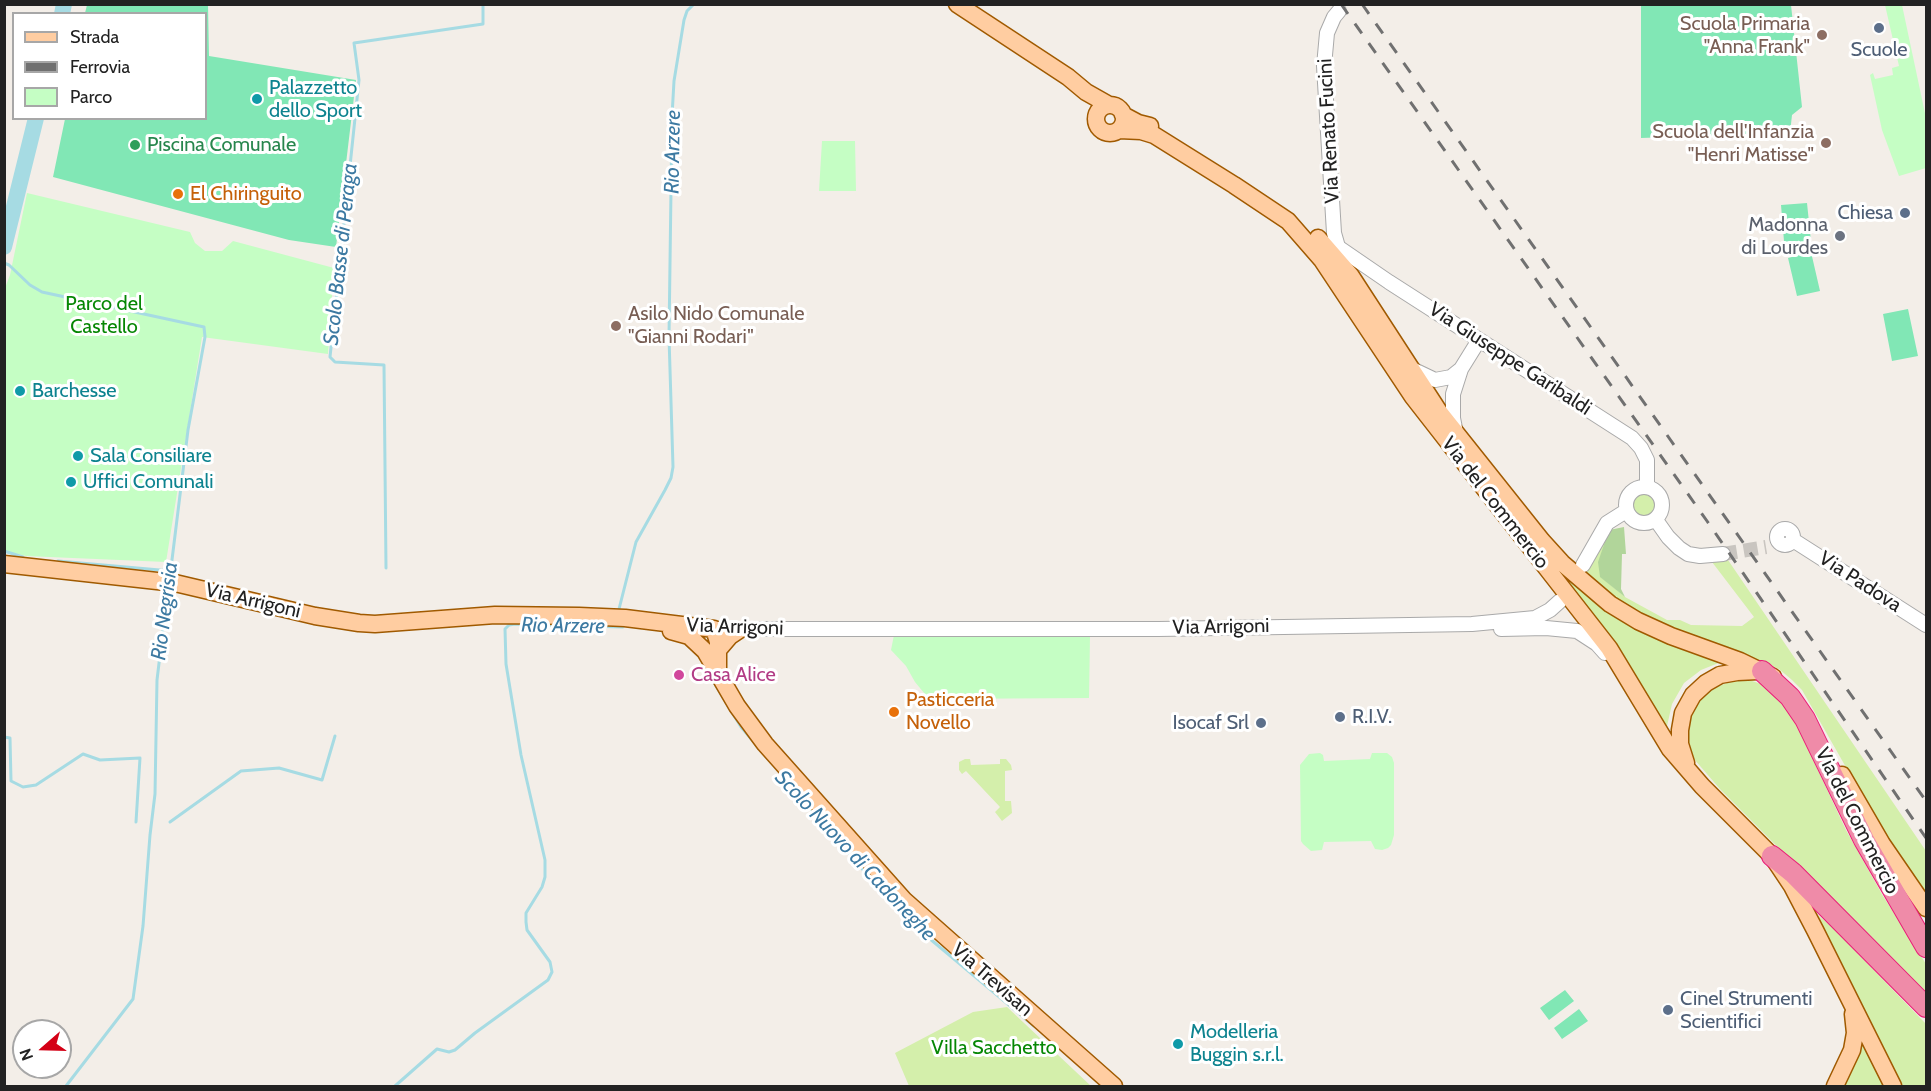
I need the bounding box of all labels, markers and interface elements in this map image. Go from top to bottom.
legend [12,12,207,120]
place label: Scuola Primaria "Anna Frank" [1680,12,1810,59]
marker: Scuole [1872,21,1886,35]
text: Strada [70,26,119,48]
marker: Scuola Primaria "Anna Frank" [1815,28,1829,42]
place label: Scuole [1850,38,1908,62]
text: Ferrovia [70,56,130,78]
street label: Via Renato Fucini [1313,58,1345,204]
place label: Palazzetto dello Sport [269,76,362,123]
text: Parco [70,86,112,108]
marker: Palazzetto dello Sport [250,92,264,106]
water label: Rio Arzere [660,110,686,194]
place label: Scuola dell'Infanzia "Henri Matisse" [1652,120,1814,167]
place label: Piscina Comunale [147,133,296,157]
marker: Scuola dell'Infanzia "Henri Matisse" [1819,136,1833,150]
marker: Piscina Comunale [128,138,142,152]
water label: Scolo Basse di Peraga [319,162,363,346]
place label: El Chiringuito [190,182,302,206]
marker: El Chiringuito [171,187,185,201]
place label: Chiesa [1837,201,1893,225]
marker: Chiesa [1898,206,1912,220]
place label: Madonna di Lourdes [1741,213,1828,260]
marker: Madonna di Lourdes [1833,229,1847,243]
park label: Parco del Castello [65,292,143,339]
street label: Via Giuseppe Garibaldi [1424,297,1596,421]
place label: Asilo Nido Comunale "Gianni Rodari" [628,302,804,349]
marker: Asilo Nido Comunale "Gianni Rodari" [609,319,623,333]
place label: Barchesse [32,379,117,403]
marker: Barchesse [13,384,27,398]
street label: Via del Commercio [1436,432,1554,574]
place label: Sala Consiliare [90,444,212,468]
marker: Sala Consiliare [71,449,85,463]
place label: Uffici Comunali [83,470,213,494]
marker: Uffici Comunali [64,475,78,489]
street label: Via Padova [1814,546,1906,618]
water label: Rio Negrisia [146,560,184,662]
street label: Via Arrigoni [203,578,303,624]
water label: Rio Arzere [521,613,605,639]
street label: Via Arrigoni [686,613,784,641]
street label: Via Arrigoni [1172,614,1270,640]
place label: Casa Alice [691,663,776,687]
marker: Casa Alice [672,668,686,682]
place label: Pasticceria Novello [906,688,994,735]
marker: Pasticceria Novello [887,705,901,719]
place label: R.I.V. [1352,705,1392,729]
marker: R.I.V. [1333,710,1347,724]
place label: Isocaf Srl [1173,711,1249,735]
marker: Isocaf Srl [1254,716,1268,730]
street label: Via del Commercio [1810,744,1904,898]
water label: Scolo Nuovo di Cadoneghe [769,765,941,947]
street label: Via Trevisan [947,938,1037,1022]
place label: Cinel Strumenti Scientifici [1680,987,1813,1034]
marker: Cinel Strumenti Scientifici [1661,1003,1675,1017]
north arrow [12,1019,72,1079]
place label: Modelleria Buggin s.r.l. [1190,1020,1284,1067]
park label: Villa Sacchetto [931,1036,1057,1060]
marker: Modelleria Buggin s.r.l. [1171,1037,1185,1051]
text: N [16,1046,37,1063]

